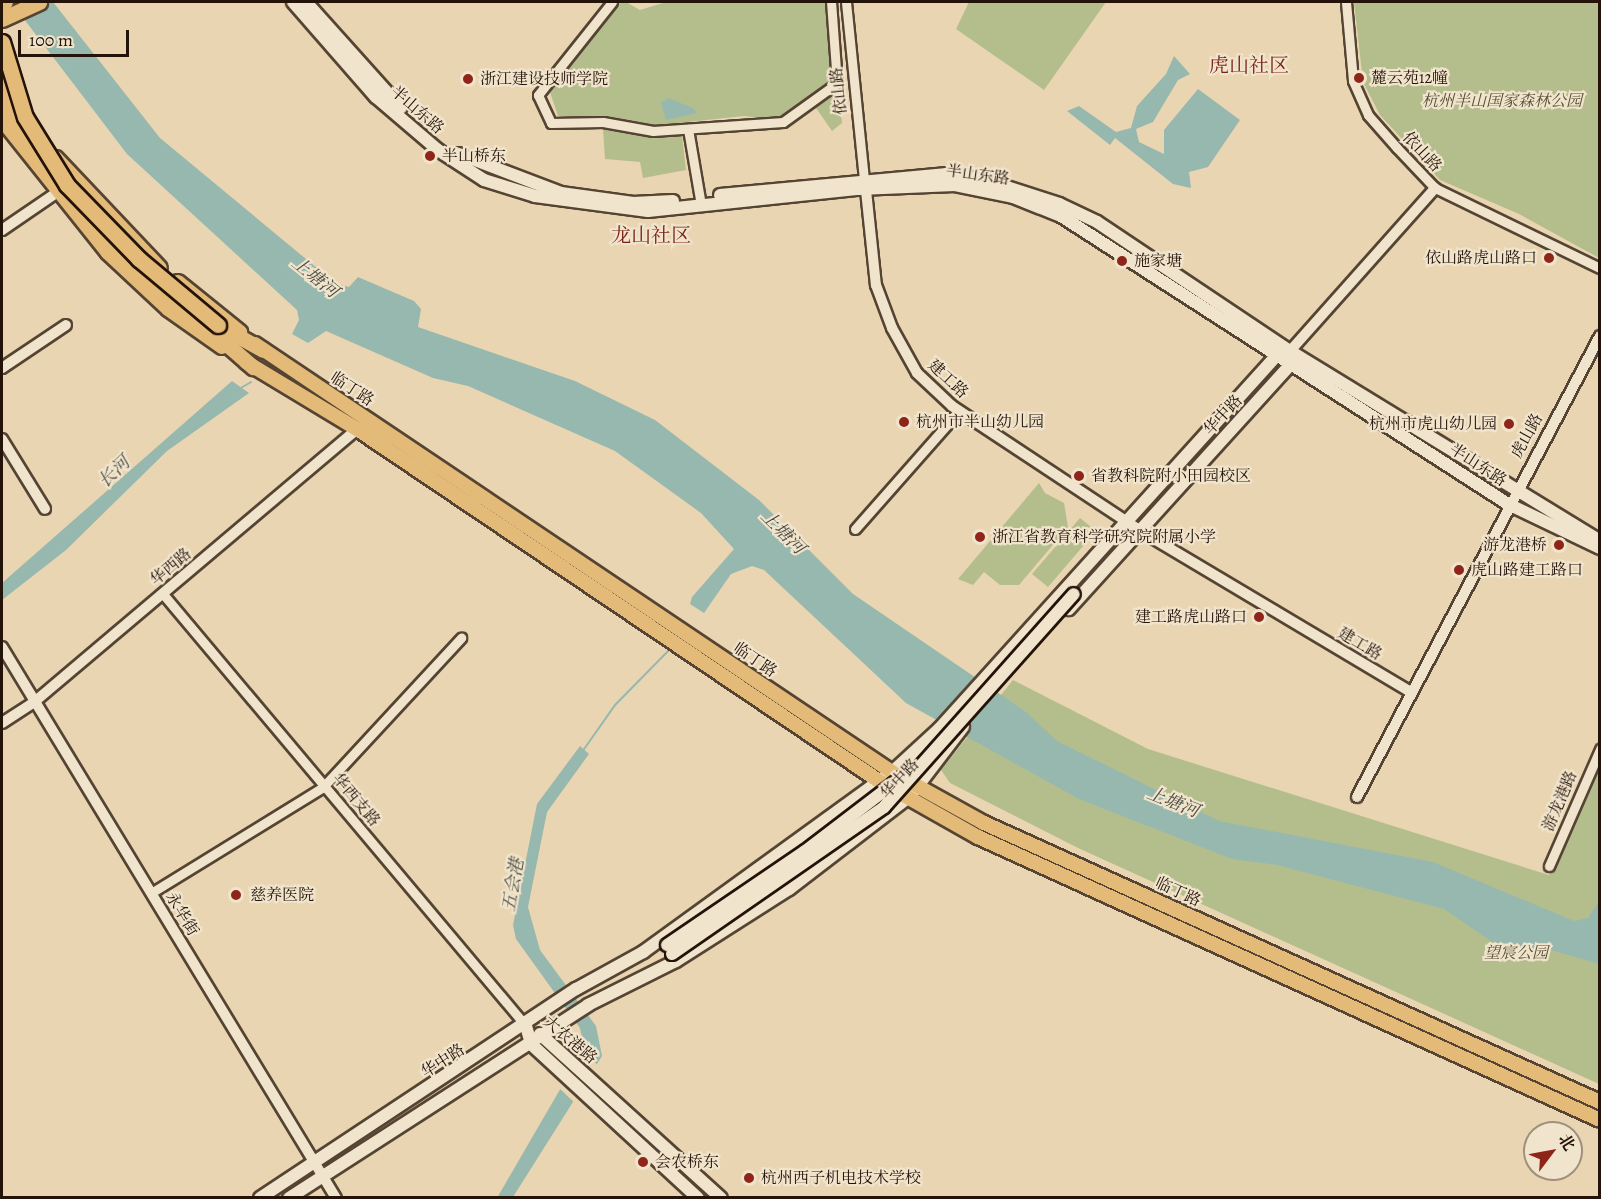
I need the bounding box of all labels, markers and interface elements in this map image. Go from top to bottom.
scale bar [21,18,132,56]
text: 100 m [29,28,73,52]
district label: 虎山社区 [1209,53,1289,77]
street label: 依山路 [827,66,851,116]
place label: 麓云苑12幢 [1371,68,1448,88]
place label: 浙江建设技师学院 [480,69,608,89]
marker: 麓云苑12幢 [1352,71,1366,85]
marker: 浙江建设技师学院 [461,72,475,86]
street label: 半山东路 [387,82,447,138]
park label: 杭州半山国家森林公园 [1422,91,1582,111]
street label: 依山路 [1399,128,1445,176]
place label: 半山桥东 [442,146,506,166]
marker: 半山桥东 [423,149,437,163]
street label: 半山东路 [945,161,1011,189]
district label: 龙山社区 [611,223,691,247]
place label: 依山路虎山路口 [1425,248,1537,268]
place label: 施家塘 [1134,251,1182,271]
marker: 依山路虎山路口 [1542,251,1556,265]
water label: 上塘河 [287,252,343,302]
marker: 施家塘 [1115,254,1129,268]
street label: 建工路 [924,356,972,402]
street label: 临丁路 [327,368,377,410]
street label: 华中路 [1200,391,1246,439]
street label: 虎山路 [1507,410,1547,462]
place label: 杭州市半山幼儿园 [916,412,1044,432]
place label: 杭州市虎山幼儿园 [1369,414,1497,434]
marker: 杭州市半山幼儿园 [897,415,911,429]
marker: 杭州市虎山幼儿园 [1502,417,1516,431]
street label: 半山东路 [1446,440,1510,490]
water label: 长河 [94,452,134,492]
place label: 省教科院附小田园校区 [1091,466,1251,486]
marker: 省教科院附小田园校区 [1072,469,1086,483]
water label: 上塘河 [756,505,810,559]
place label: 浙江省教育科学研究院附属小学 [992,527,1216,547]
marker: 浙江省教育科学研究院附属小学 [973,530,987,544]
place label: 游龙港桥 [1483,535,1547,555]
marker: 游龙港桥 [1552,538,1566,552]
street label: 华西路 [146,544,196,590]
place label: 虎山路建工路口 [1471,560,1583,580]
marker: 虎山路建工路口 [1452,563,1466,577]
place label: 建工路虎山路口 [1135,607,1247,627]
marker: 建工路虎山路口 [1252,610,1266,624]
street label: 建工路 [1334,623,1386,665]
street label: 临丁路 [730,639,780,681]
street label: 华中路 [877,755,923,803]
street label: 游龙港路 [1539,768,1581,834]
street label: 华西支路 [328,769,384,831]
water label: 上塘河 [1144,782,1202,822]
water label: 五会港 [498,857,528,913]
street label: 临丁路 [1152,873,1204,911]
place label: 慈养医院 [250,885,314,905]
marker: 慈养医院 [227,886,245,904]
street label: 永华街 [161,888,203,940]
park label: 望宸公园 [1484,943,1548,963]
street label: 大农港路 [539,1012,601,1068]
street label: 华中路 [418,1040,468,1082]
north arrow [1523,1121,1583,1181]
text: 北 [1553,1130,1580,1155]
place label: 会农桥东 [655,1152,719,1172]
marker: 会农桥东 [636,1155,650,1169]
place label: 杭州西子机电技术学校 [761,1168,921,1188]
marker: 杭州西子机电技术学校 [742,1171,756,1185]

